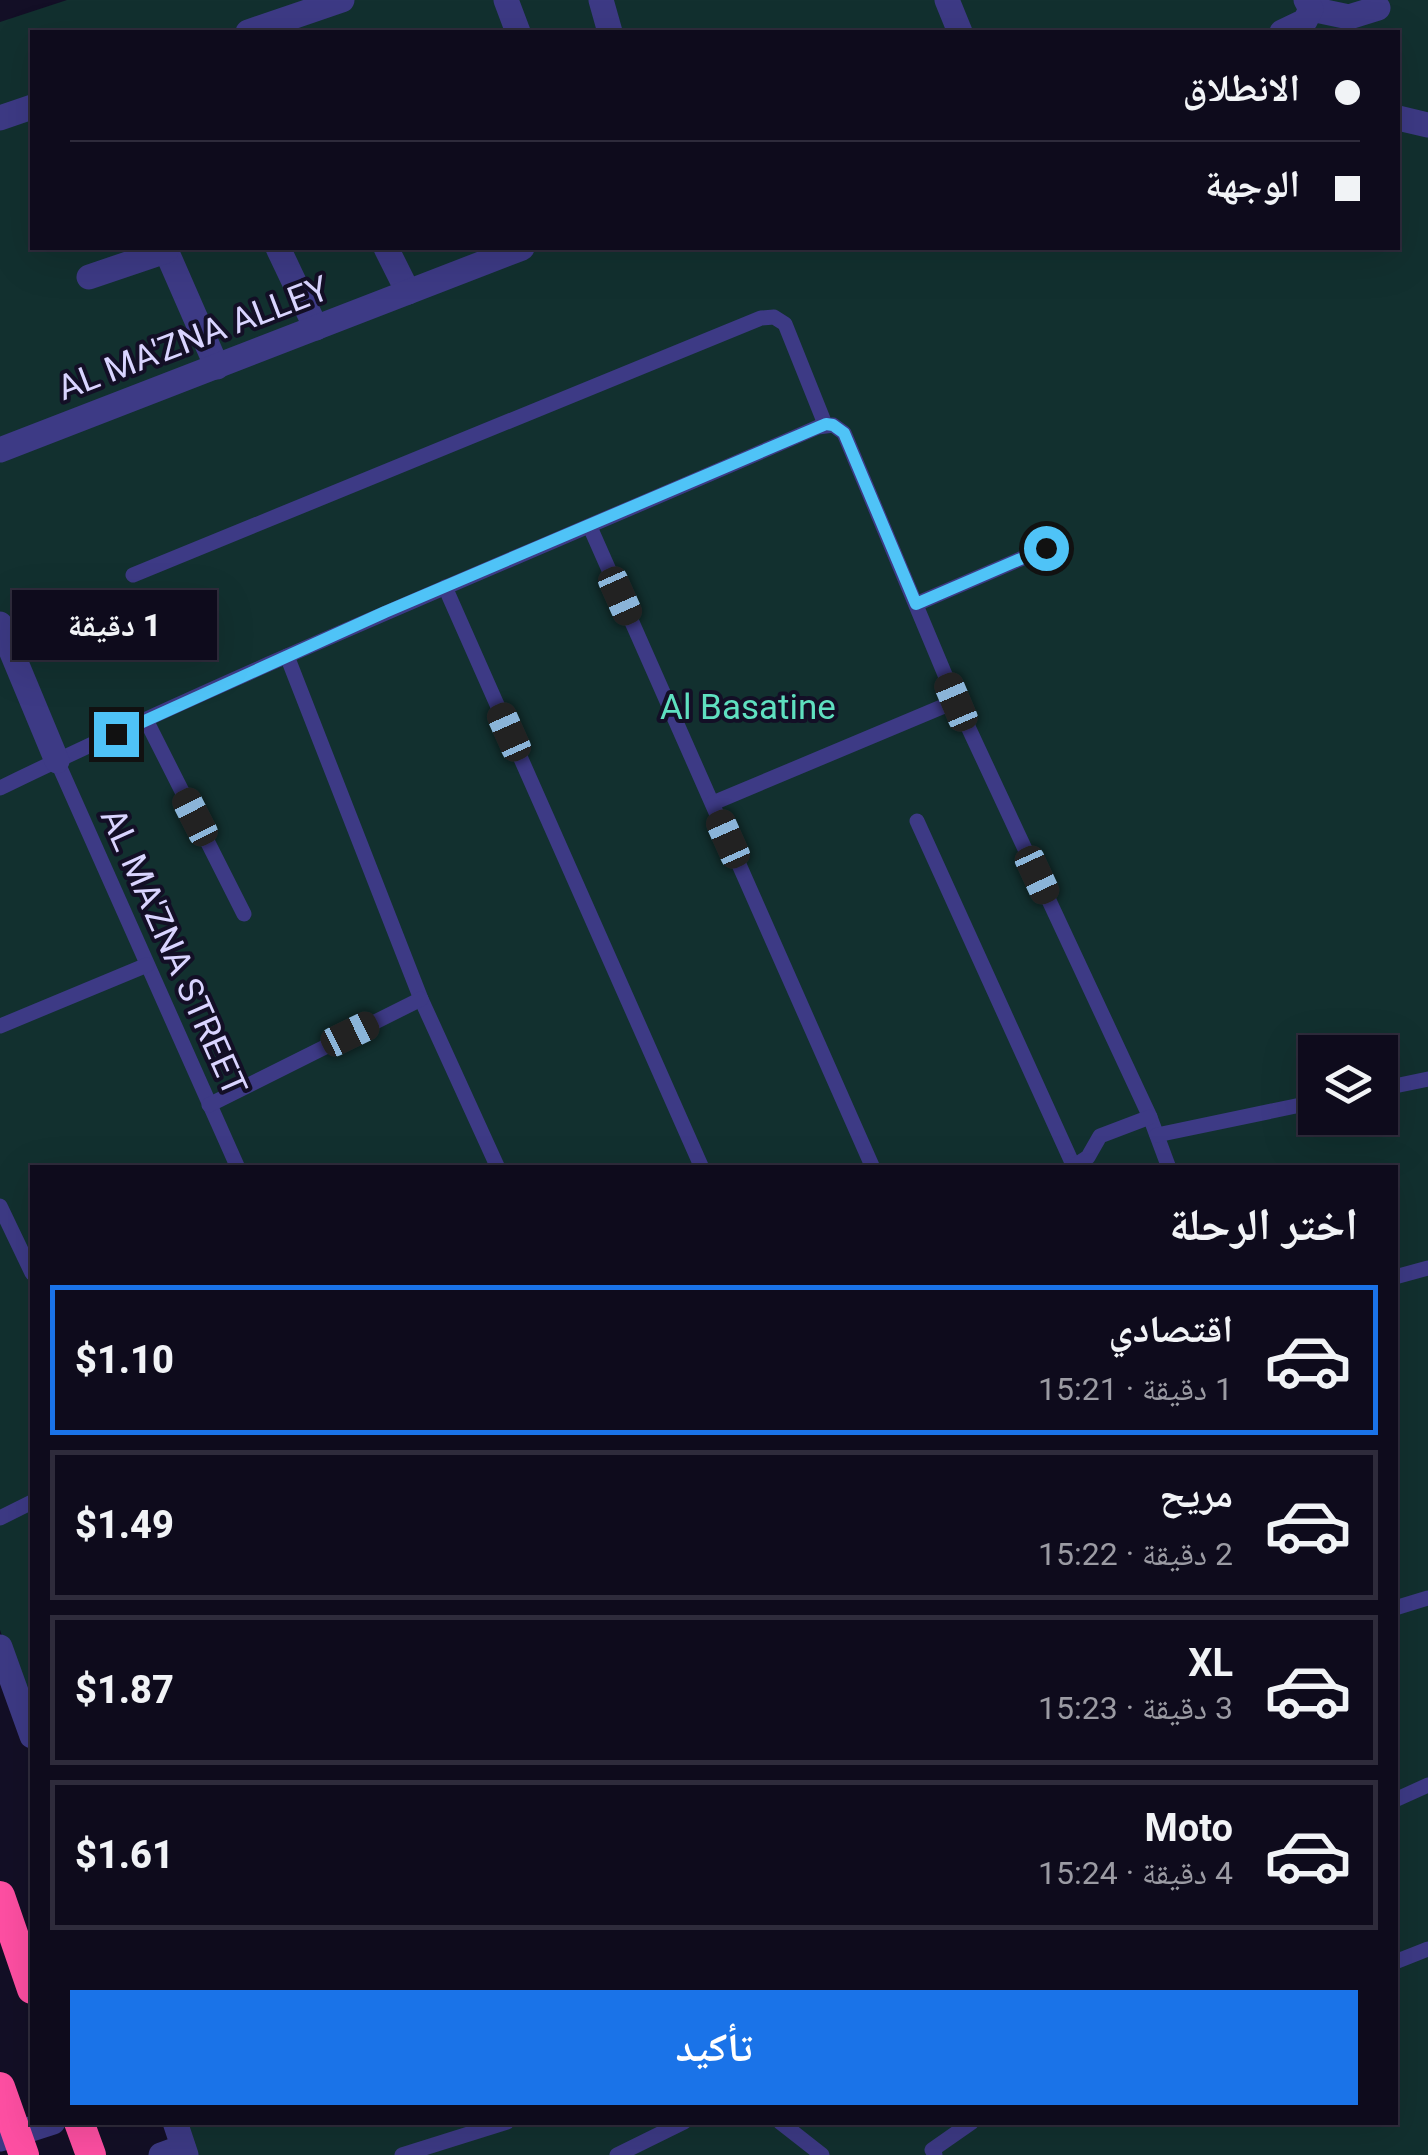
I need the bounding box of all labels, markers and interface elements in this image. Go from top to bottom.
text: الانطلاق [1182,66,1300,110]
text: الوجهة [1205,162,1300,206]
street label: AL MA'ZNA ALLEY [52,268,335,409]
route start [1024,526,1069,571]
car [594,562,646,630]
callout: 1 دقيقة [13,589,218,659]
text: 1 دقيقة [68,606,161,644]
car [930,669,982,735]
park label: Al Basatine [660,687,836,728]
car [483,698,535,766]
route end [94,712,139,757]
car [168,783,222,851]
street label: AL MA'ZNA STREET [92,802,255,1102]
car [702,805,754,873]
car [1011,841,1063,909]
car [316,1007,384,1061]
map controls [1298,1035,1398,1135]
button: layers [1298,1035,1398,1135]
text: اختر الرحلة [1169,1198,1358,1251]
text: اقتصادي [1109,1307,1233,1351]
icon: car [1263,1315,1353,1405]
text: $1.10 [75,1338,174,1382]
text: 1 دقيقة · 15:21 [1038,1370,1233,1408]
text: مريح [1159,1472,1233,1516]
icon: car [1263,1480,1353,1570]
text: $1.49 [75,1503,174,1547]
text: 2 دقيقة · 15:22 [1038,1535,1233,1573]
text: XL [1188,1641,1233,1685]
icon: car [1263,1645,1353,1735]
text: $1.87 [75,1668,174,1712]
text: 3 دقيقة · 15:23 [1038,1689,1233,1727]
text: Moto [1144,1806,1233,1850]
icon: car [1263,1810,1353,1900]
text: $1.61 [75,1833,174,1877]
text: 4 دقيقة · 15:24 [1038,1854,1233,1892]
button: تأكيد [70,1990,1358,2105]

